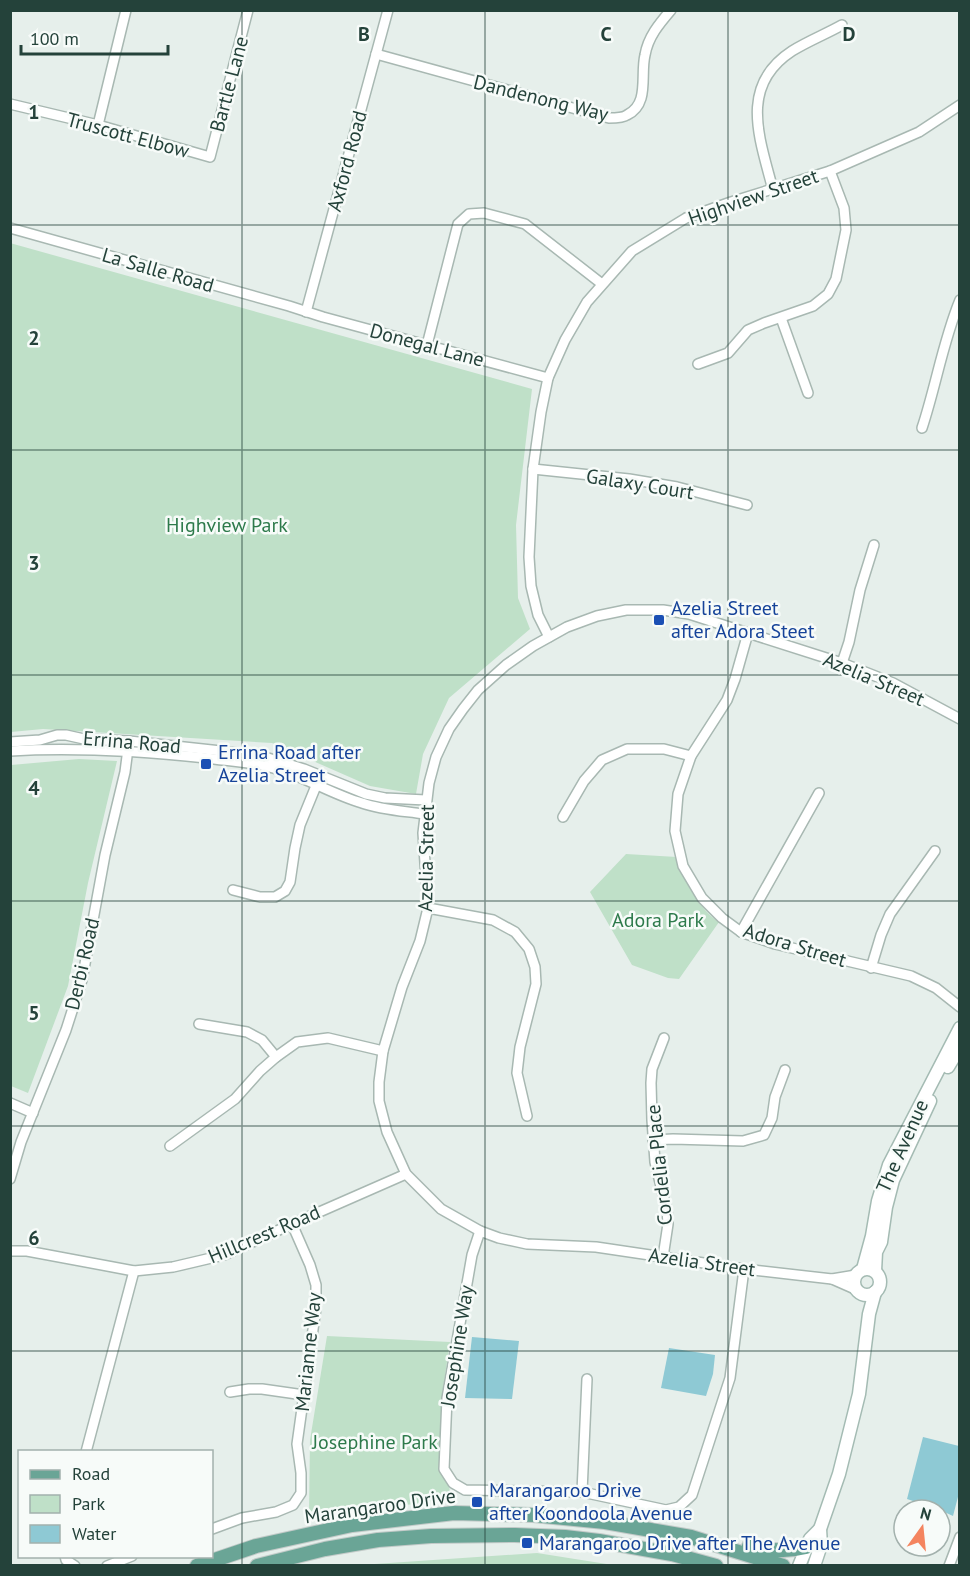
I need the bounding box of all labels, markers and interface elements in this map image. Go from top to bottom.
scale bar [21,18,168,56]
text: B [358,21,370,47]
text: C [600,21,612,47]
text: D [843,21,856,47]
text: 100 m [30,27,79,50]
street label: Bartle Lane [204,33,254,135]
street label: Dandenong Way [471,69,612,127]
text: 1 [28,99,40,125]
street label: Truscott Elbow [64,106,192,164]
street label: Axford Road [321,108,373,214]
street label: Highview Street [684,162,822,231]
street label: La Salle Road [99,242,217,298]
street label: Donegal Lane [367,317,487,373]
text: 2 [28,325,40,351]
street label: Galaxy Court [584,463,696,505]
park label: Highview Park [166,512,288,538]
text: 3 [28,550,40,576]
place label: Azelia Street after Adora Steet [671,595,815,644]
marker: Azelia Street after Adora Steet [652,613,666,627]
street label: Azelia Street [819,646,929,712]
street label: Errina Road [82,725,182,759]
place label: Errina Road after Azelia Street [218,739,361,788]
marker: Errina Road after Azelia Street [199,757,213,771]
text: 4 [28,775,40,801]
street label: Azelia Street [412,804,440,912]
park label: Adora Park [612,907,704,933]
street label: Derbi Road [59,915,105,1013]
street label: Adora Street [740,917,850,973]
text: 5 [28,1000,40,1026]
street label: The Avenue [870,1095,934,1197]
street label: Cordelia Place [640,1103,678,1227]
street label: Hillcrest Road [204,1199,324,1269]
text: 6 [28,1225,40,1251]
street label: Azelia Street [647,1242,757,1282]
street label: Josephine Way [434,1282,480,1410]
street label: Marianne Way [289,1290,327,1413]
park label: Josephine Park [311,1429,438,1455]
legend [18,1450,213,1558]
text: Road [72,1462,110,1485]
place label: Marangaroo Drive after Koondoola Avenue [489,1477,693,1526]
street label: Marangaroo Drive [303,1483,457,1529]
text: Park [72,1492,105,1515]
marker: Marangaroo Drive after Koondoola Avenue [470,1495,484,1509]
north arrow [892,1498,952,1558]
text: N [918,1502,934,1525]
text: Water [72,1522,116,1545]
place label: Marangaroo Drive after The Avenue [539,1530,840,1556]
marker: Marangaroo Drive after The Avenue [520,1536,534,1550]

